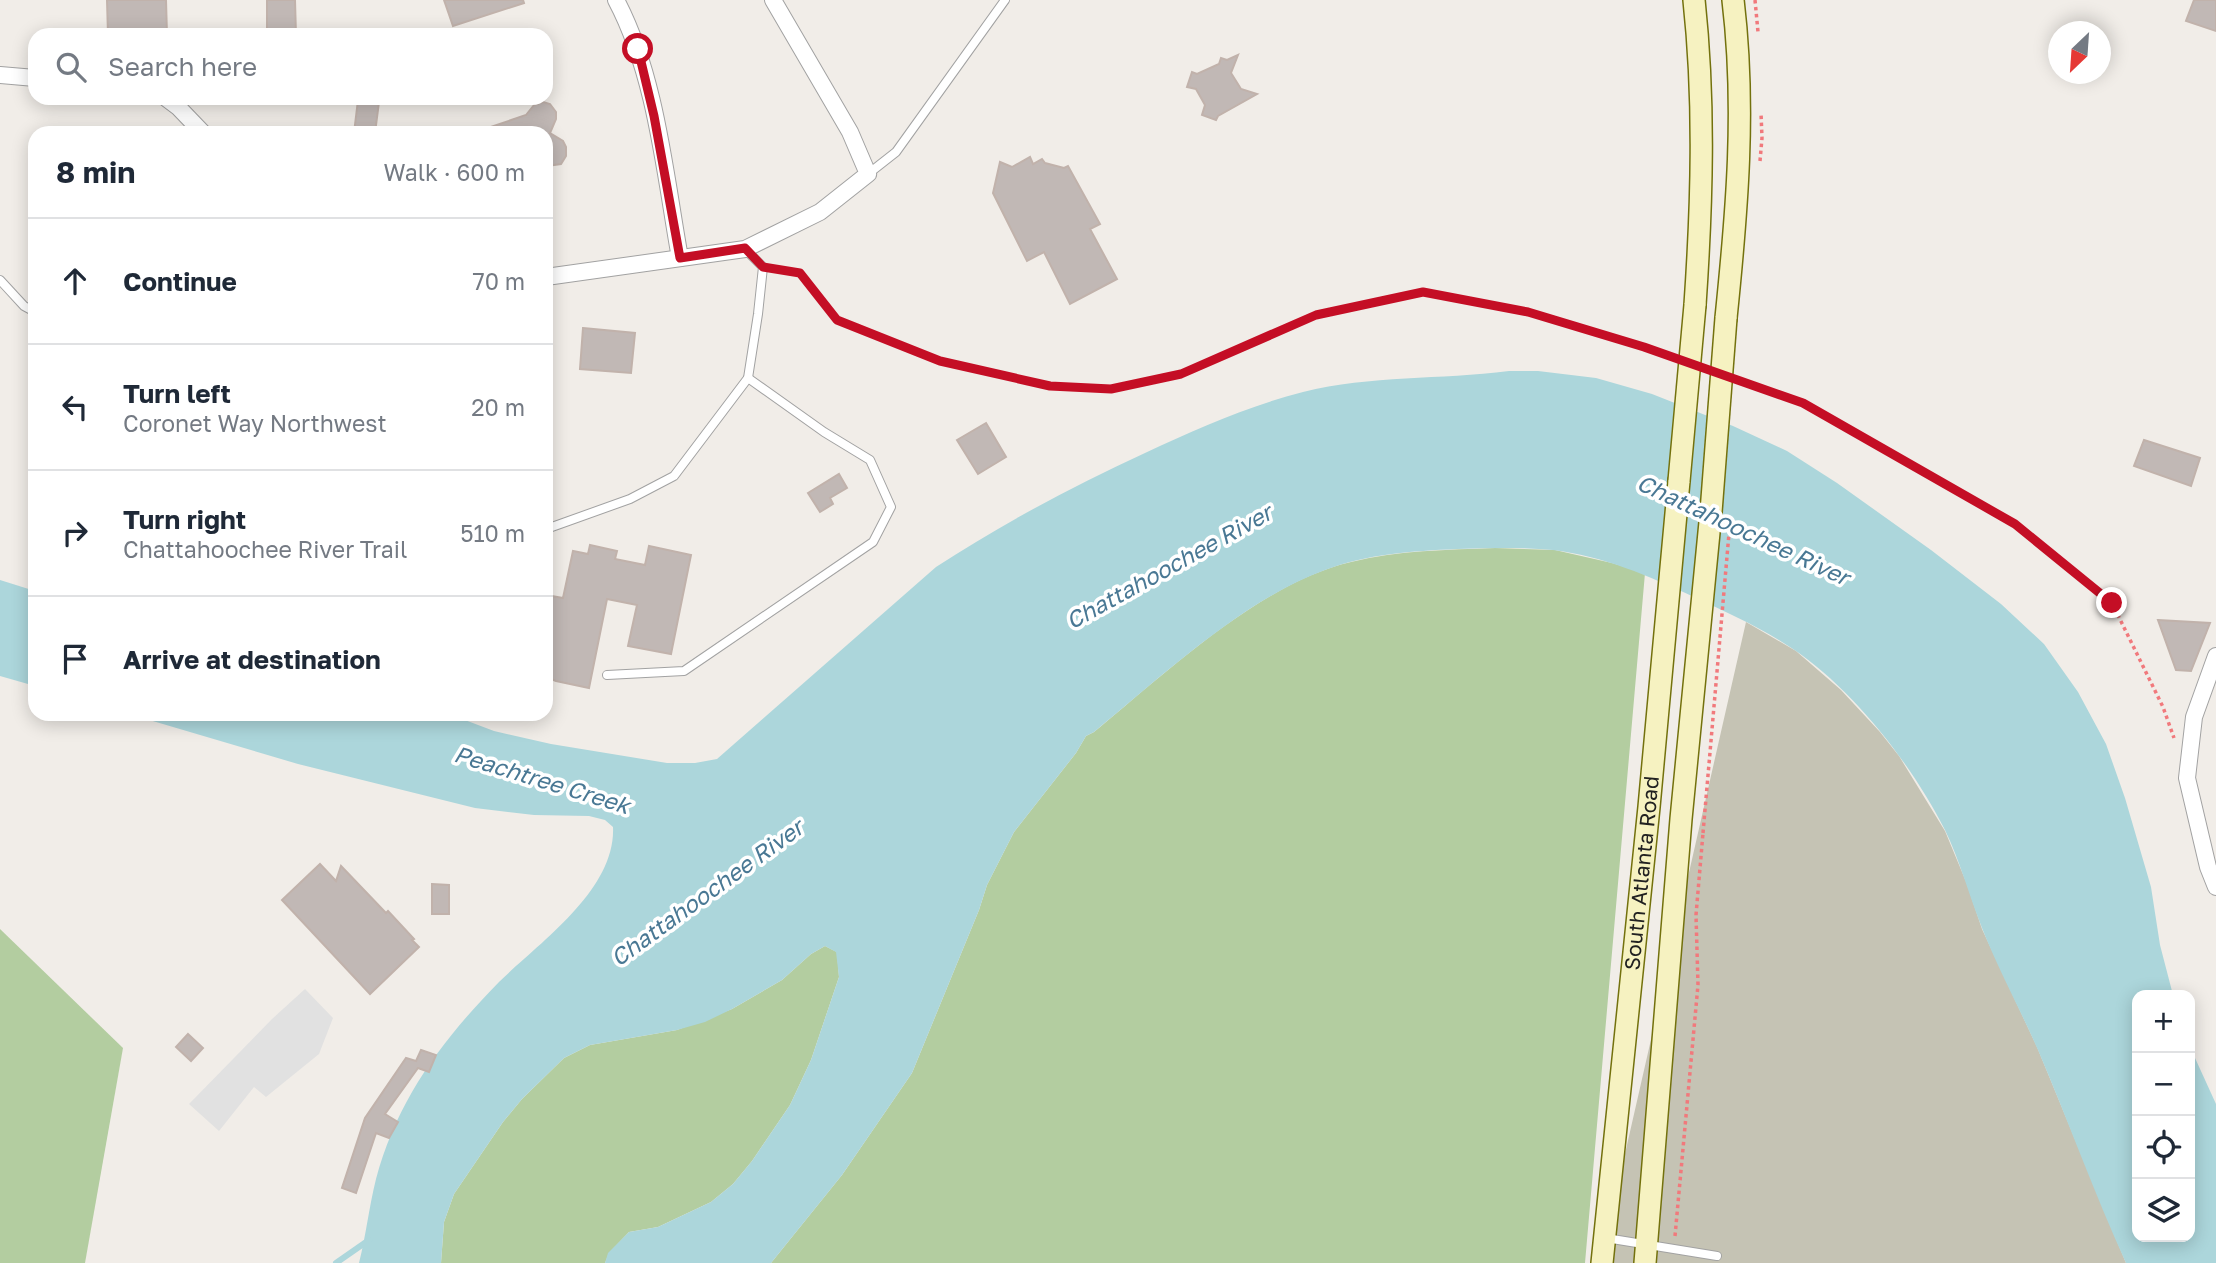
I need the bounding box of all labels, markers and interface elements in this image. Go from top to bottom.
north arrow [2048,21,2111,84]
search box [28,28,553,105]
route start [622,33,653,64]
icon: search [52,48,90,86]
text: Search here [108,51,257,82]
text: 8 min [56,154,135,190]
text: Walk · 600 m [384,158,525,186]
icon: ahead [56,262,94,300]
text: Continue [123,266,237,297]
text: 70 m [472,267,525,295]
text: Turn left [123,378,231,409]
icon: left [56,388,94,426]
text: 20 m [471,393,525,421]
text: Coronet Way Northwest [123,409,387,437]
water label: Chattahoochee River [1633,468,1857,592]
water label: Chattahoochee River [1061,496,1279,634]
text: Turn right [123,504,246,535]
icon: right [56,514,94,552]
text: 510 m [460,519,525,547]
text: Chattahoochee River Trail [123,535,407,563]
route end [2096,587,2127,618]
icon: arrive [56,640,94,678]
text: Arrive at destination [123,644,381,675]
water label: Peachtree Creek [451,739,635,820]
street label: South Atlanta Road [1618,775,1664,971]
water label: Chattahoochee River [605,811,811,971]
map controls [2132,990,2195,1242]
button: + [2132,990,2195,1053]
button: − [2132,1053,2195,1116]
button: locate [2132,1116,2195,1179]
button: layers [2132,1179,2195,1242]

